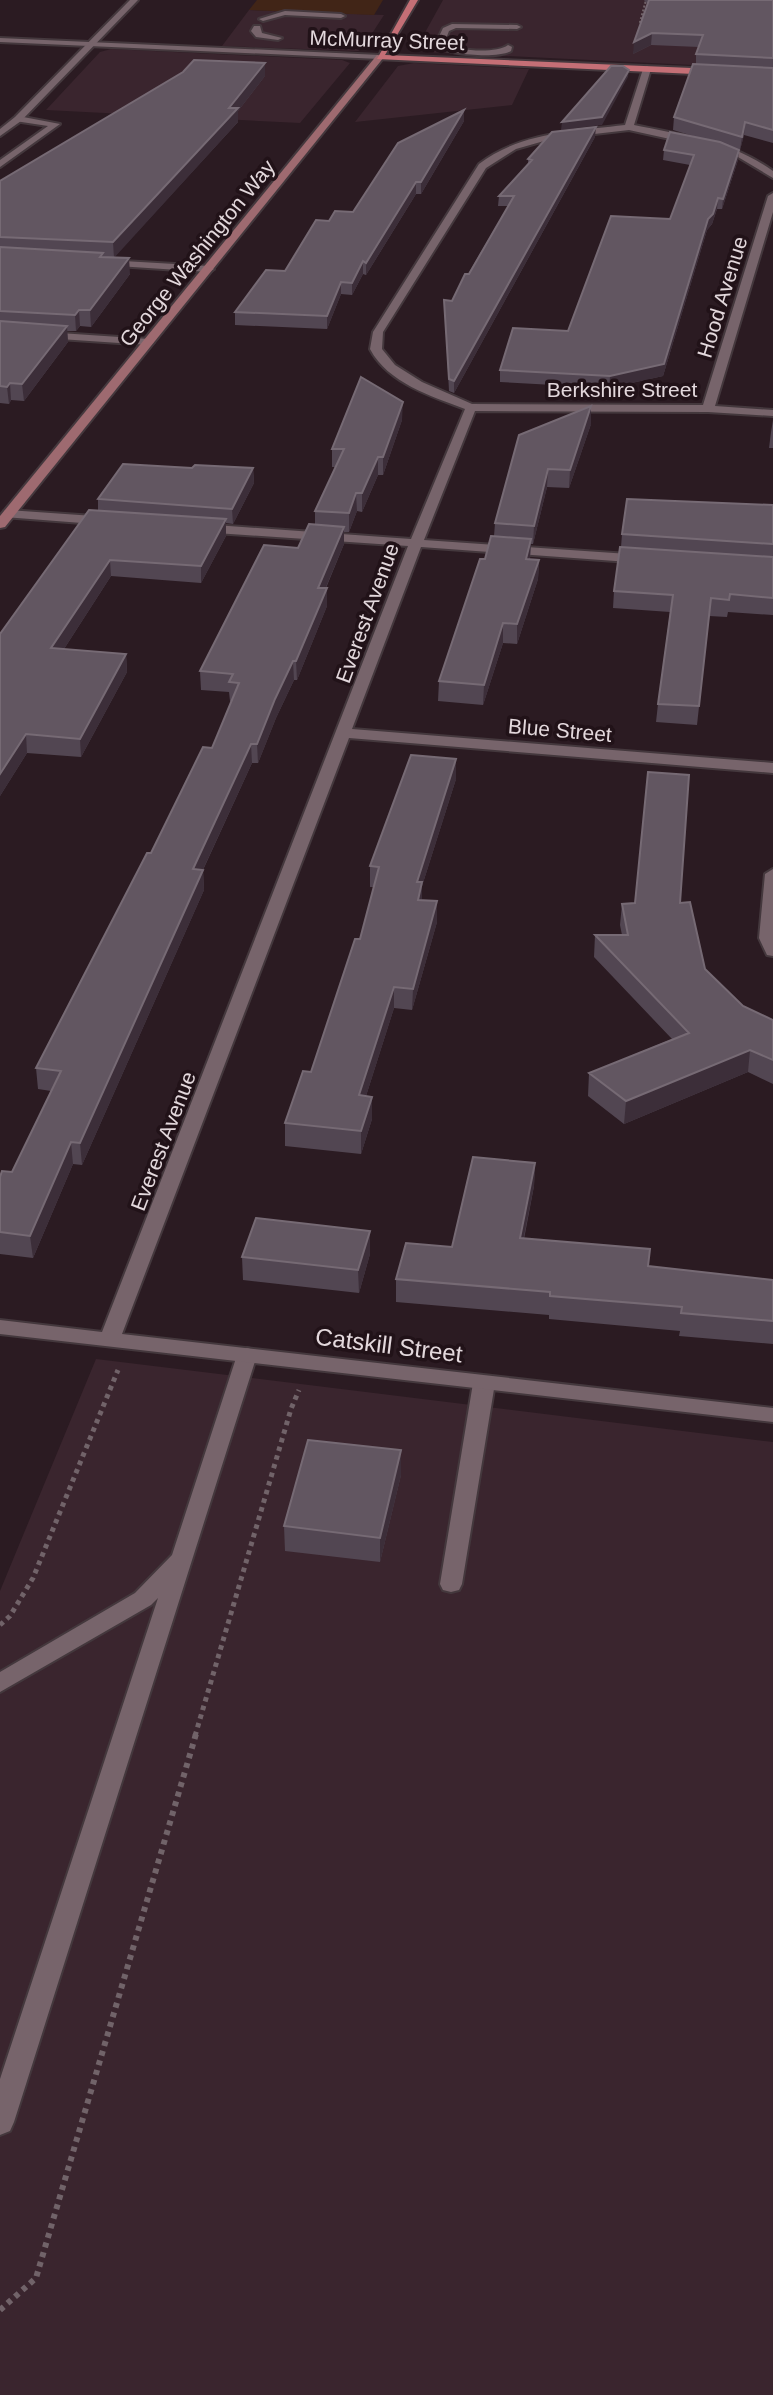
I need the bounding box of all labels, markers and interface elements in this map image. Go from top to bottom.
street label: McMurray Street [309,26,465,54]
street label: George Washington Way [115,155,280,351]
street label: Hood Avenue [693,234,751,360]
street label: Berkshire Street [547,378,697,401]
street label: Everest Avenue [331,540,403,686]
street label: Blue Street [507,714,613,746]
street label: Everest Avenue [126,1068,200,1214]
street label: Catskill Street [314,1323,464,1367]

